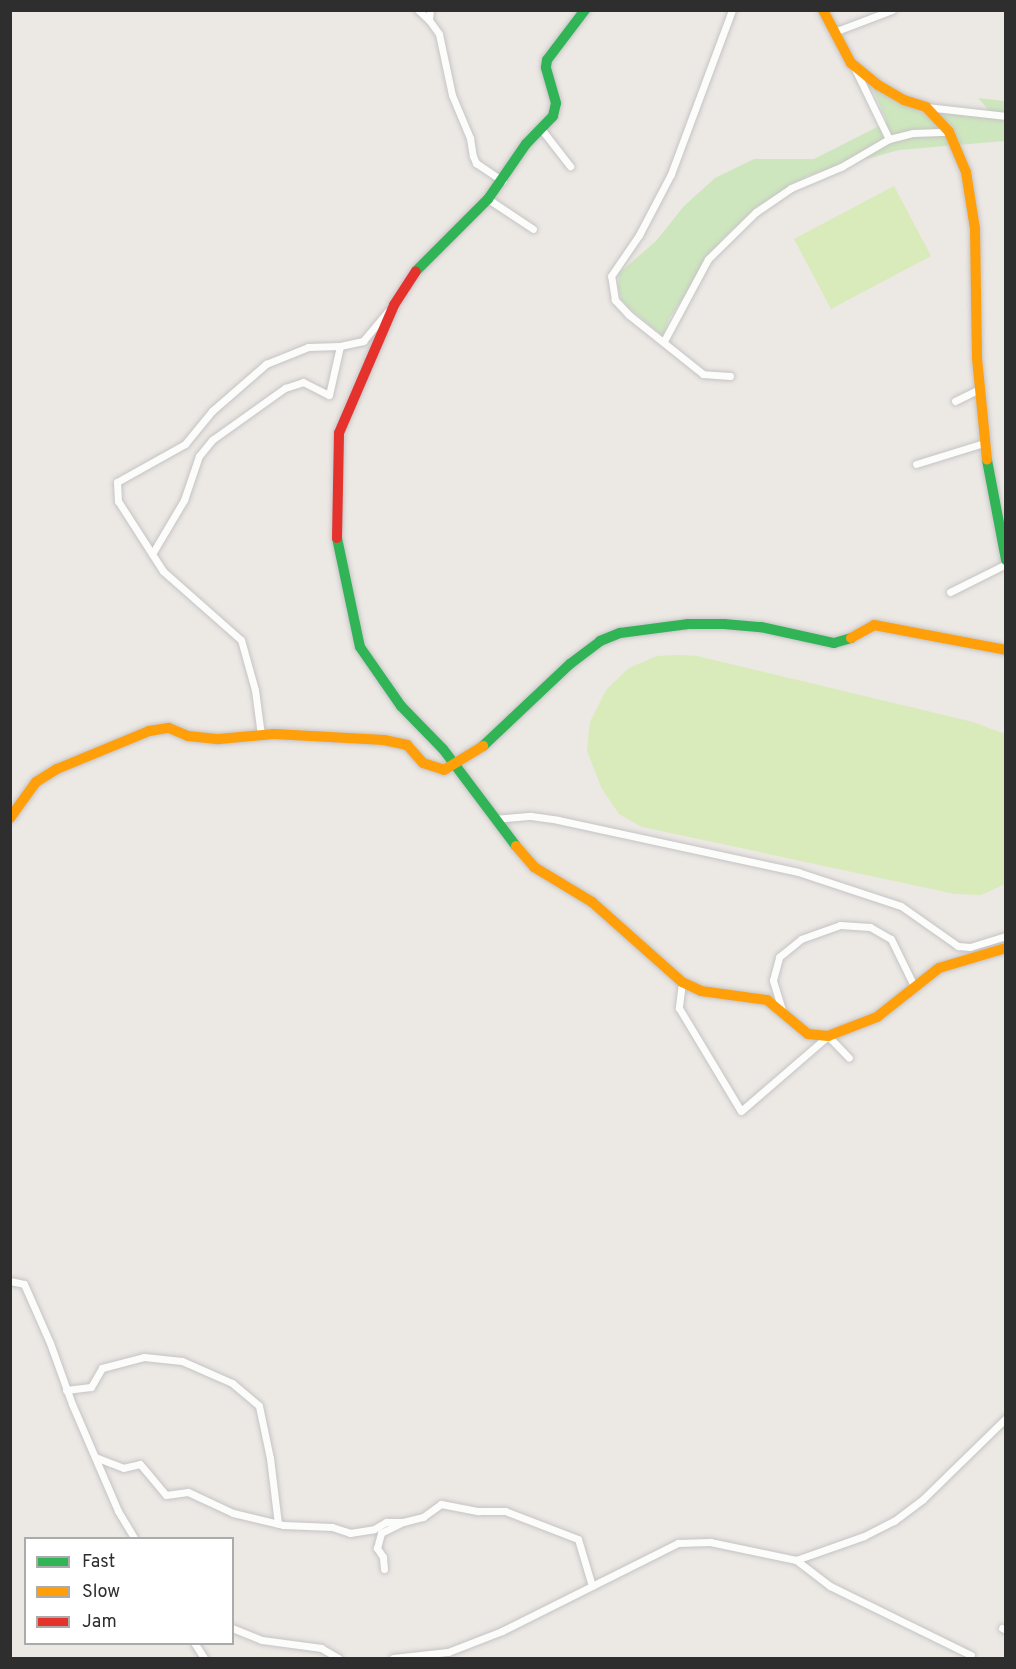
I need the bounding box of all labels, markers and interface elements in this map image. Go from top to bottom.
legend [24,1537,234,1645]
text: Fast [82,1551,115,1574]
text: Slow [82,1581,120,1604]
text: Jam [82,1611,117,1634]

